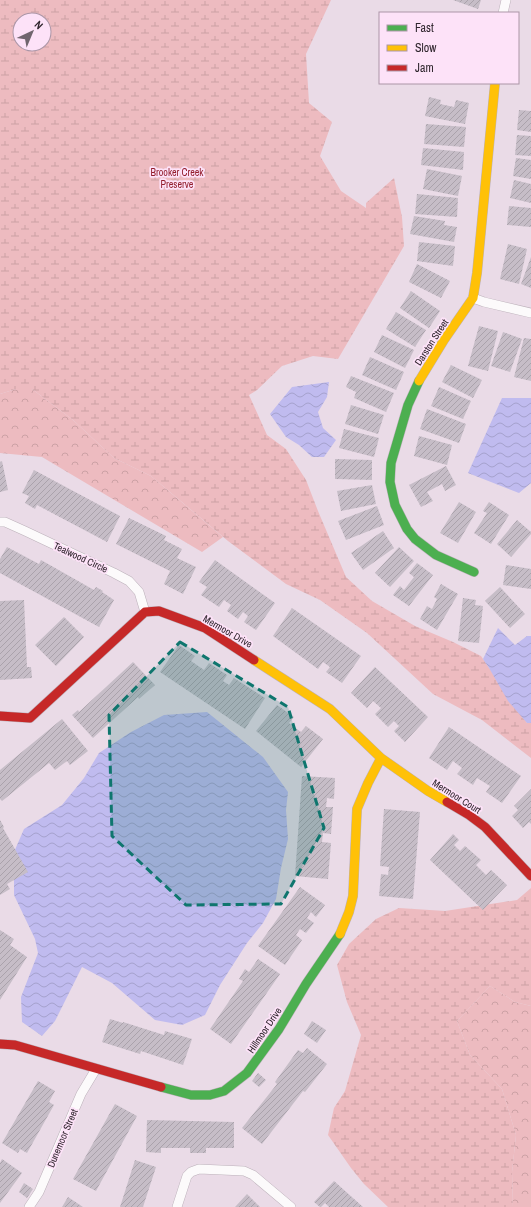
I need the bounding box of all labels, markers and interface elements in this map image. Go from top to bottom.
north arrow [12,12,52,52]
legend [379,12,519,84]
text: N [32,18,46,32]
text: Fast [415,20,434,36]
text: Slow [415,40,437,56]
text: Jam [415,60,434,76]
park label: Brooker Creek Preserve [151,166,204,191]
street label: Darston Street [412,316,452,368]
street label: Tealwood Circle [52,539,110,576]
street label: Mermoor Drive [201,612,255,651]
street label: Mermoor Court [430,776,484,817]
street label: Hillmoor Drive [244,1005,285,1056]
street label: Dunemoor Street [44,1106,81,1169]

